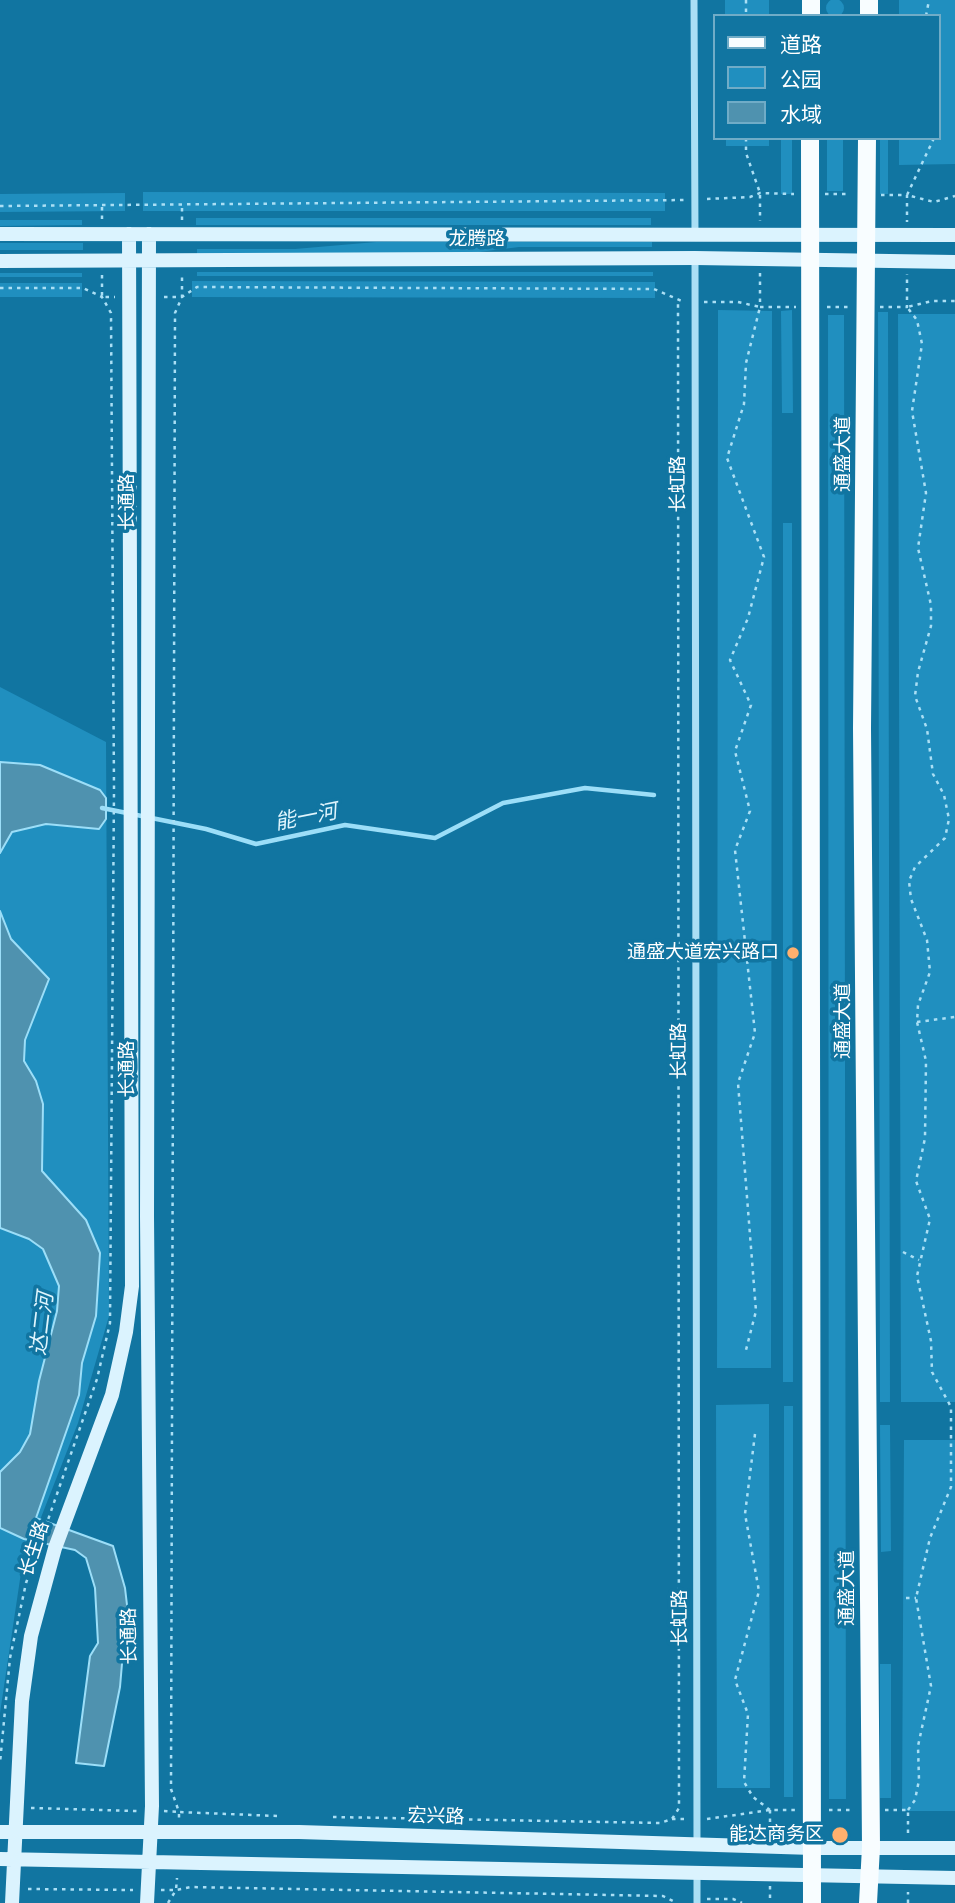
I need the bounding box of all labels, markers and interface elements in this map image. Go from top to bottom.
legend [713,14,941,140]
text: 道路 [780,31,822,58]
text: 公园 [780,66,822,93]
text: 水域 [780,101,822,128]
street label: 龙腾路 [449,229,505,251]
street label: 通盛大道 [833,416,855,492]
street label: 长虹路 [668,456,690,512]
street label: 长通路 [117,474,139,530]
water label: 能一河 [273,800,339,836]
place label: 通盛大道宏兴路口 [627,942,779,964]
marker: 通盛大道宏兴路口 [785,945,801,961]
street label: 通盛大道 [833,983,855,1059]
street label: 长虹路 [669,1023,691,1079]
street label: 长通路 [117,1041,139,1097]
water label: 达二河 [27,1291,59,1357]
street label: 长生路 [15,1518,55,1580]
street label: 通盛大道 [837,1550,859,1626]
street label: 长虹路 [670,1590,692,1646]
street label: 长通路 [118,1607,142,1665]
street label: 宏兴路 [407,1805,465,1829]
place label: 能达商务区 [729,1824,824,1846]
marker: 能达商务区 [830,1825,850,1845]

